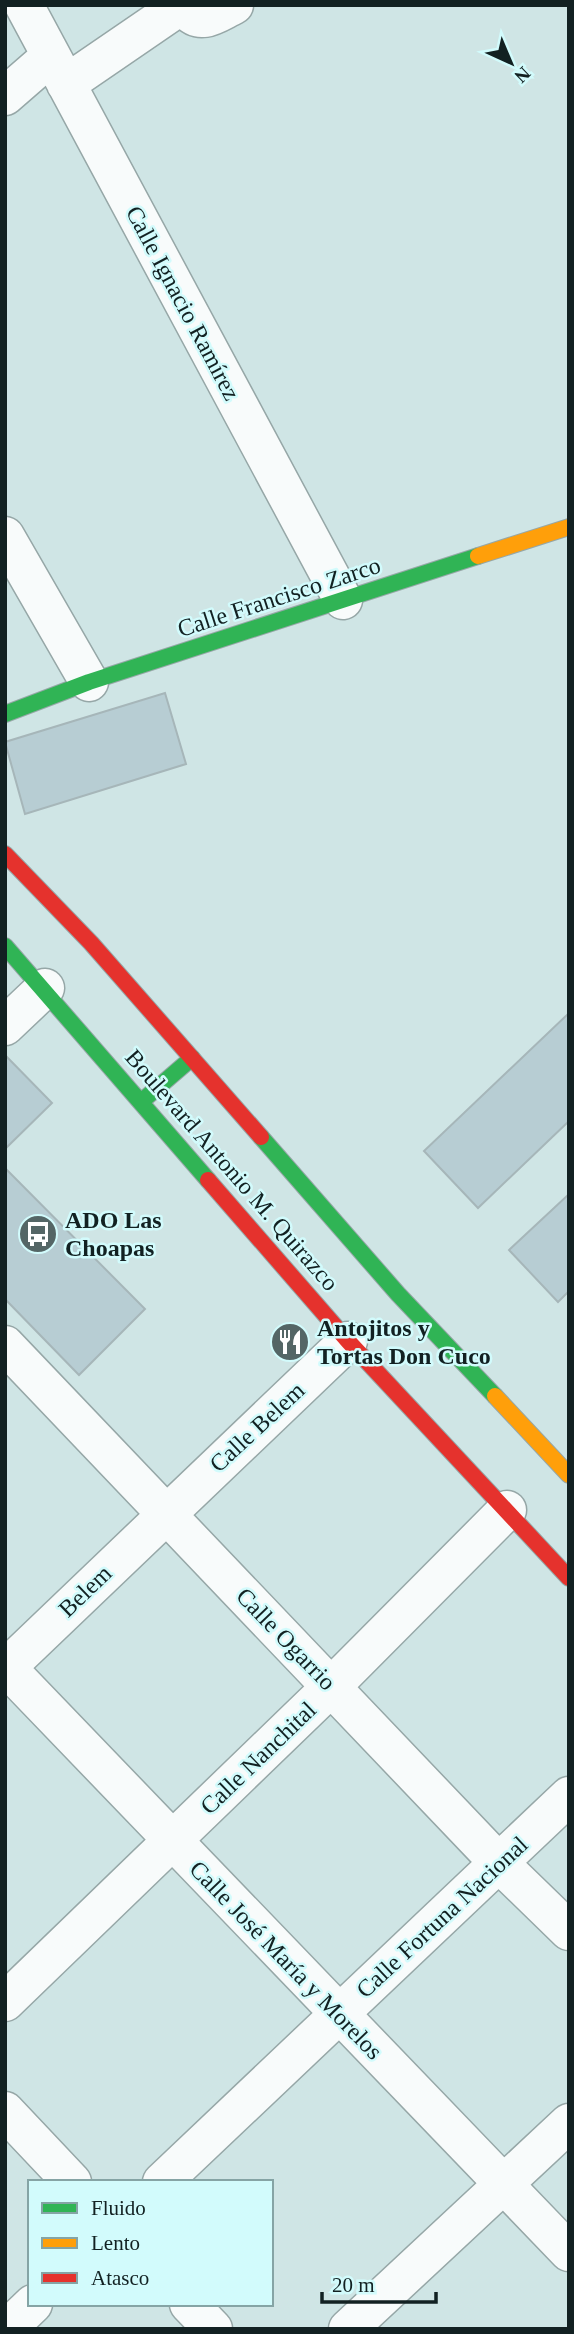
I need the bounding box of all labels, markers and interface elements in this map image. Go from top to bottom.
north arrow [476,28,546,98]
text: N [510,63,535,87]
street label: Calle Ignacio Ramírez [121,202,245,404]
street label: Calle Francisco Zarco [174,552,384,642]
street label: Boulevard Antonio M. Quirazco [120,1044,344,1296]
place label: ADO Las Choapas [65,1207,162,1261]
bus stop icon: ADO Las Choapas [17,1213,59,1255]
place label: Antojitos y Tortas Don Cuco [317,1315,491,1369]
restaurant icon: Antojitos y Tortas Don Cuco [269,1321,311,1363]
street label: Calle Belem [205,1377,310,1477]
street label: Belem [53,1560,117,1622]
street label: Calle Ogarrio [231,1583,341,1695]
street label: Calle Nanchital [195,1696,321,1819]
street label: Calle Fortuna Nacional [351,1831,533,2003]
street label: Calle José María y Morelos [185,1856,387,2064]
legend [28,2180,273,2306]
text: Fluido [91,2196,146,2220]
text: Lento [91,2231,140,2255]
scale bar [322,2260,436,2304]
text: Atasco [91,2266,149,2290]
text: 20 m [332,2273,375,2297]

